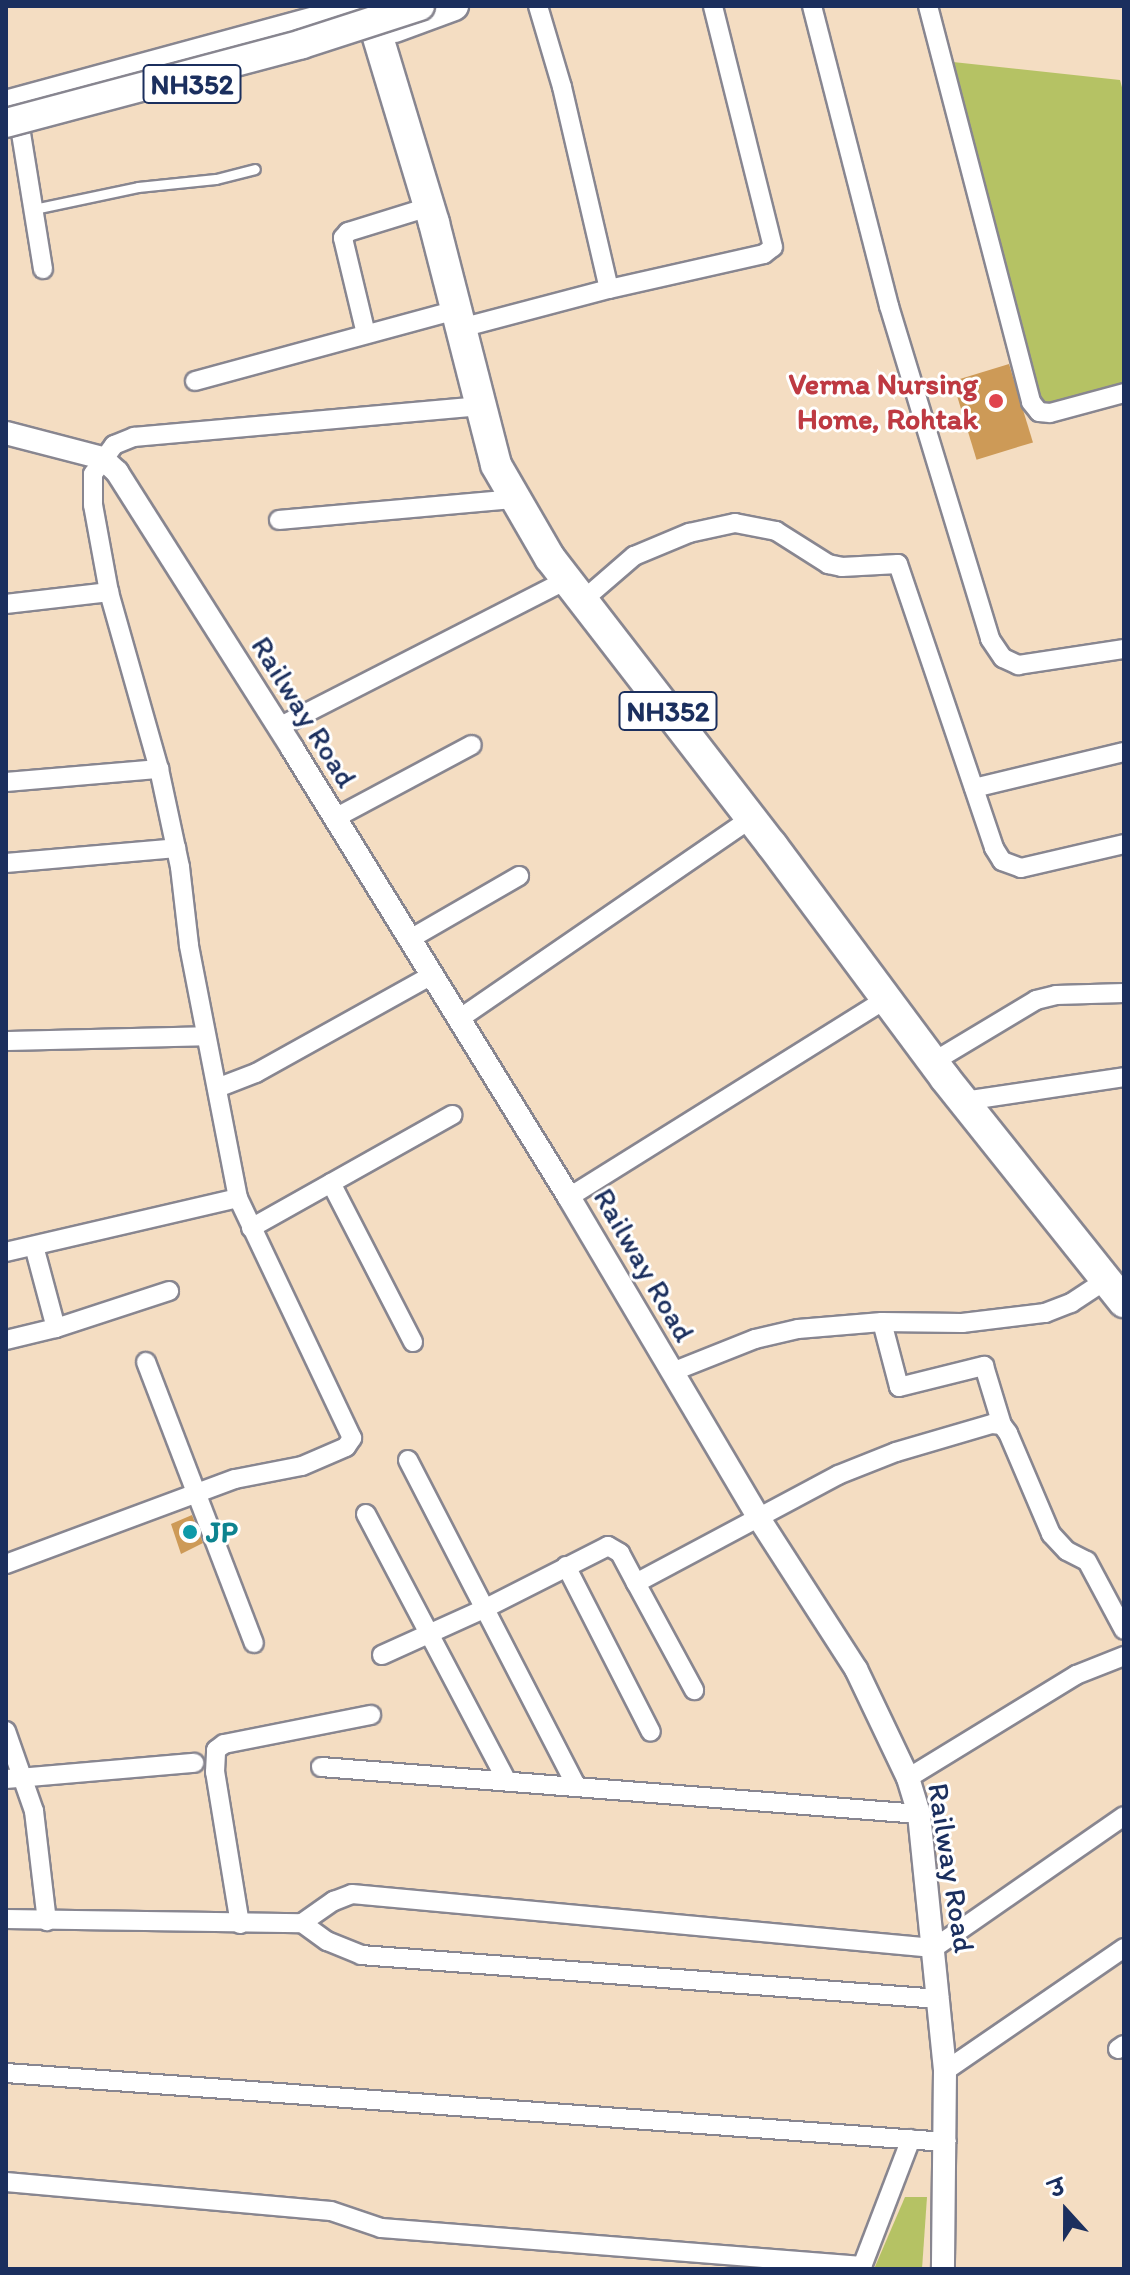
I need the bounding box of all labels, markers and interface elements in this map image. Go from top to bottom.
road number: NH352 [142,60,242,108]
place label: Verma Nursing Home, Rohtak [788,366,978,436]
marker: Verma Nursing Home, Rohtak [985,390,1007,412]
street label: Railway Road [243,630,365,794]
road number: NH352 [618,687,718,735]
street label: Railway Road [586,1182,702,1348]
place label: JP [206,1514,238,1550]
marker: JP [181,1523,199,1541]
street label: Railway Road [920,1780,982,1956]
north arrow [1026,2171,1106,2251]
text: उ [1046,2173,1069,2203]

